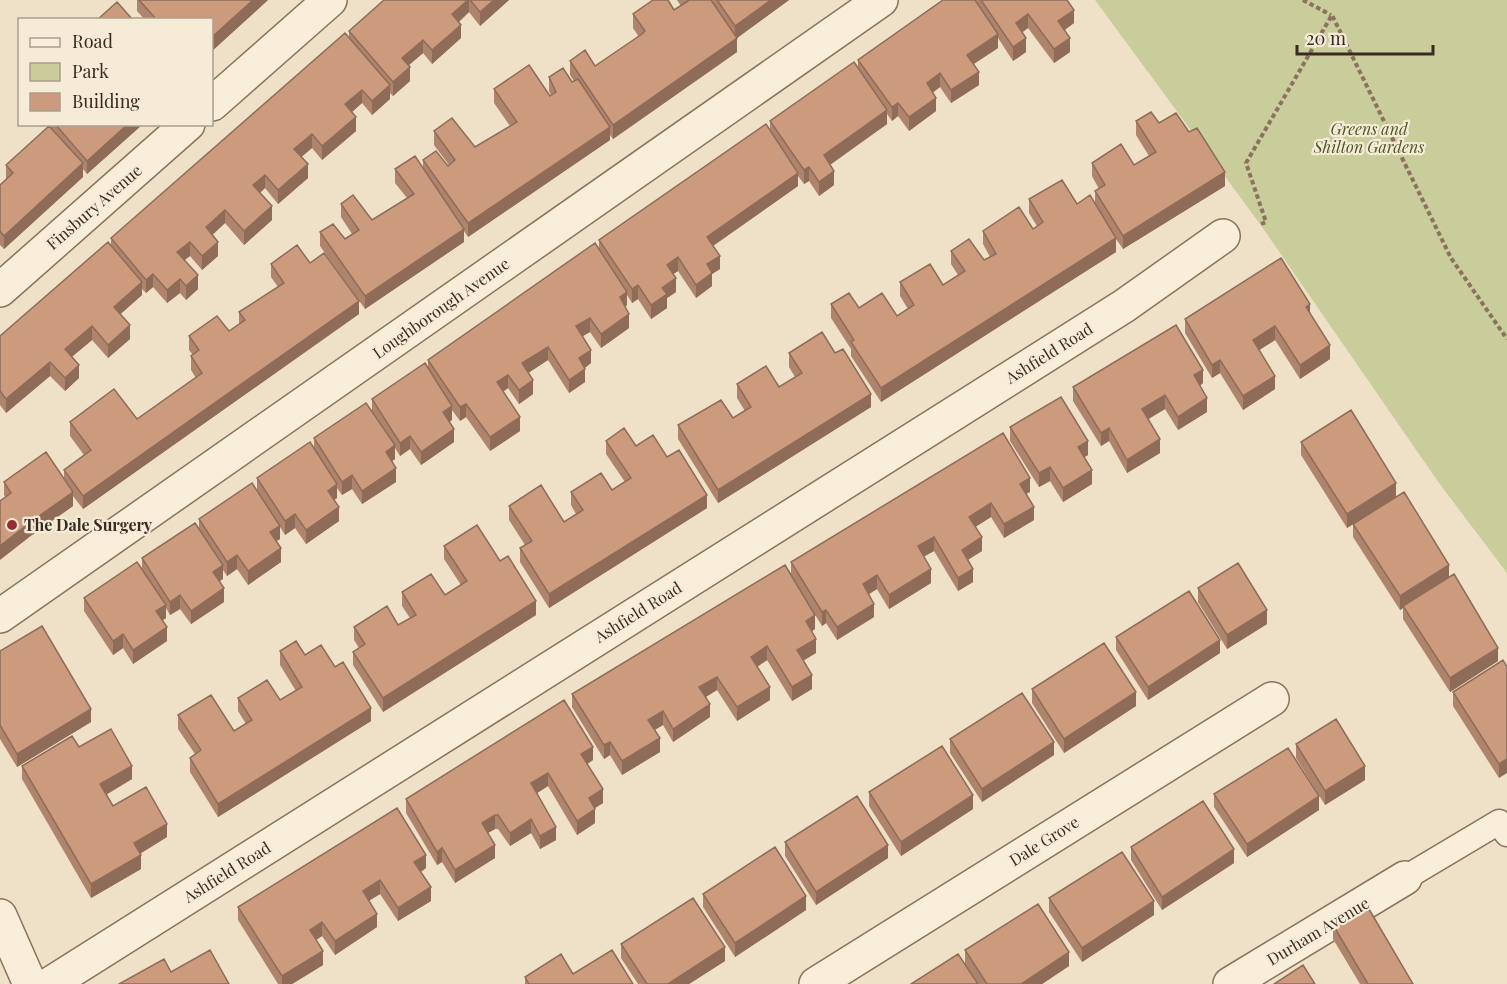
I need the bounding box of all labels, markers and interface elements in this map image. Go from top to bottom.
legend [18,18,213,126]
scale bar [1297,18,1434,56]
text: 20 m [1306,26,1346,50]
text: Road [72,29,113,53]
text: Park [72,59,109,83]
text: Building [72,89,140,113]
park label: Greens and Shilton Gardens [1313,118,1424,157]
street label: Finsbury Avenue [42,159,146,254]
street label: Loughborough Avenue [368,253,513,363]
street label: Ashfield Road [1000,317,1096,388]
place label: The Dale Surgery [24,514,153,535]
marker: The Dale Surgery [5,518,19,532]
street label: Ashfield Road [589,576,685,647]
street label: Dale Grove [1005,811,1083,870]
street label: Ashfield Road [178,836,274,907]
street label: Durham Avenue [1263,892,1373,969]

